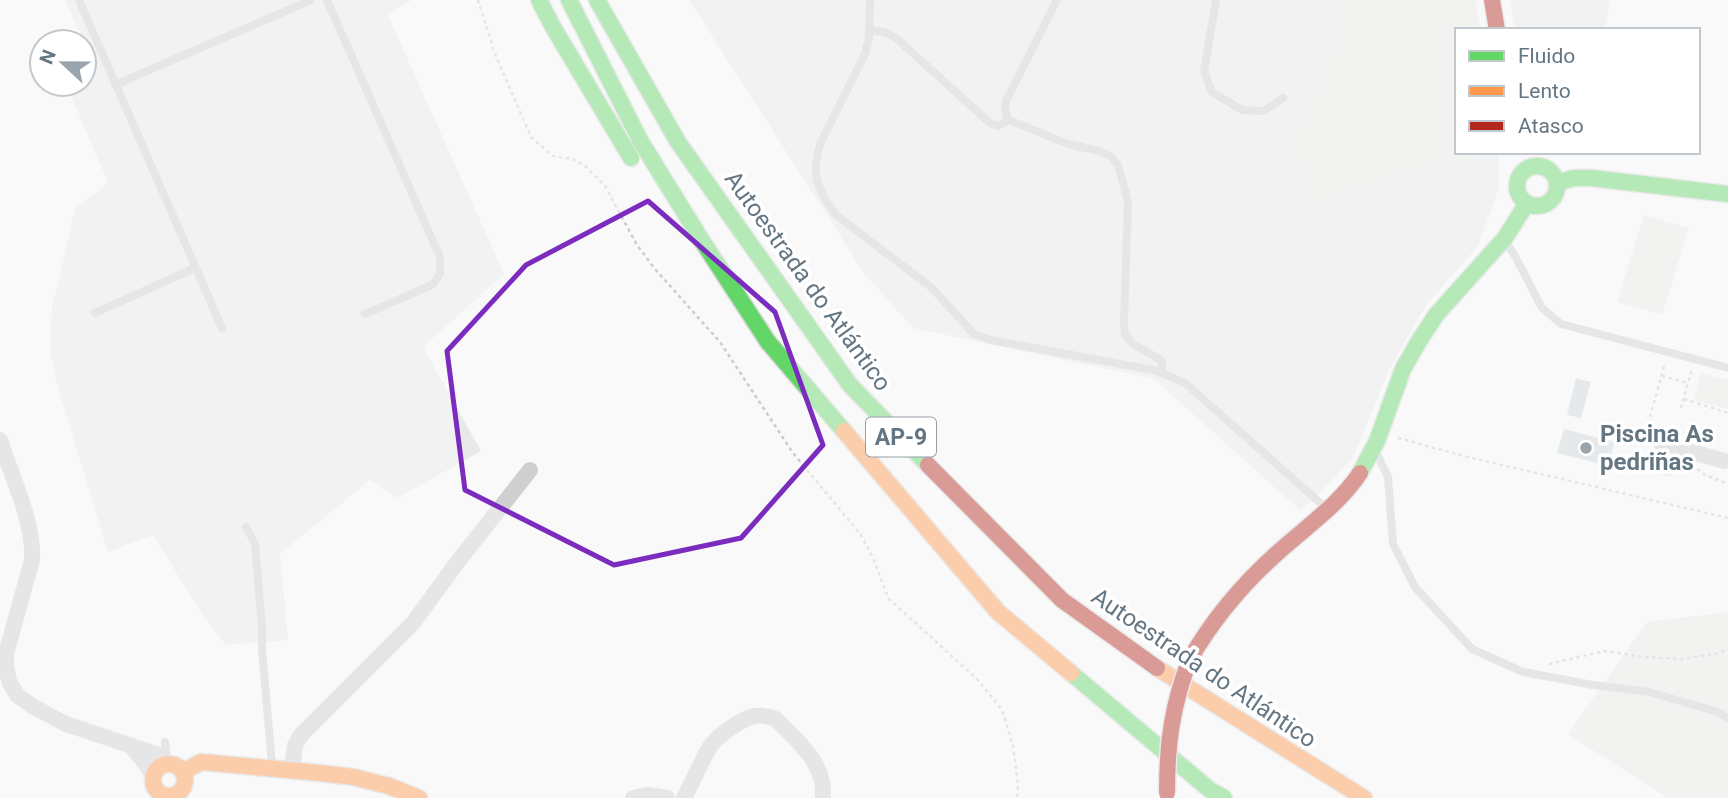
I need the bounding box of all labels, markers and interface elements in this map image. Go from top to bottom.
north arrow [28,28,98,98]
legend [1455,28,1700,154]
text: Fluido [1518,44,1575,68]
text: N [35,46,61,67]
text: Lento [1518,79,1571,103]
text: Atasco [1518,114,1584,138]
street label: Autoestrada do Atlántico [719,166,897,396]
road number: AP-9 [866,418,936,457]
place label: Piscina As pedriñas [1600,420,1714,476]
marker: Piscina As pedriñas [1578,440,1594,456]
street label: Autoestrada do Atlántico [1086,582,1322,754]

